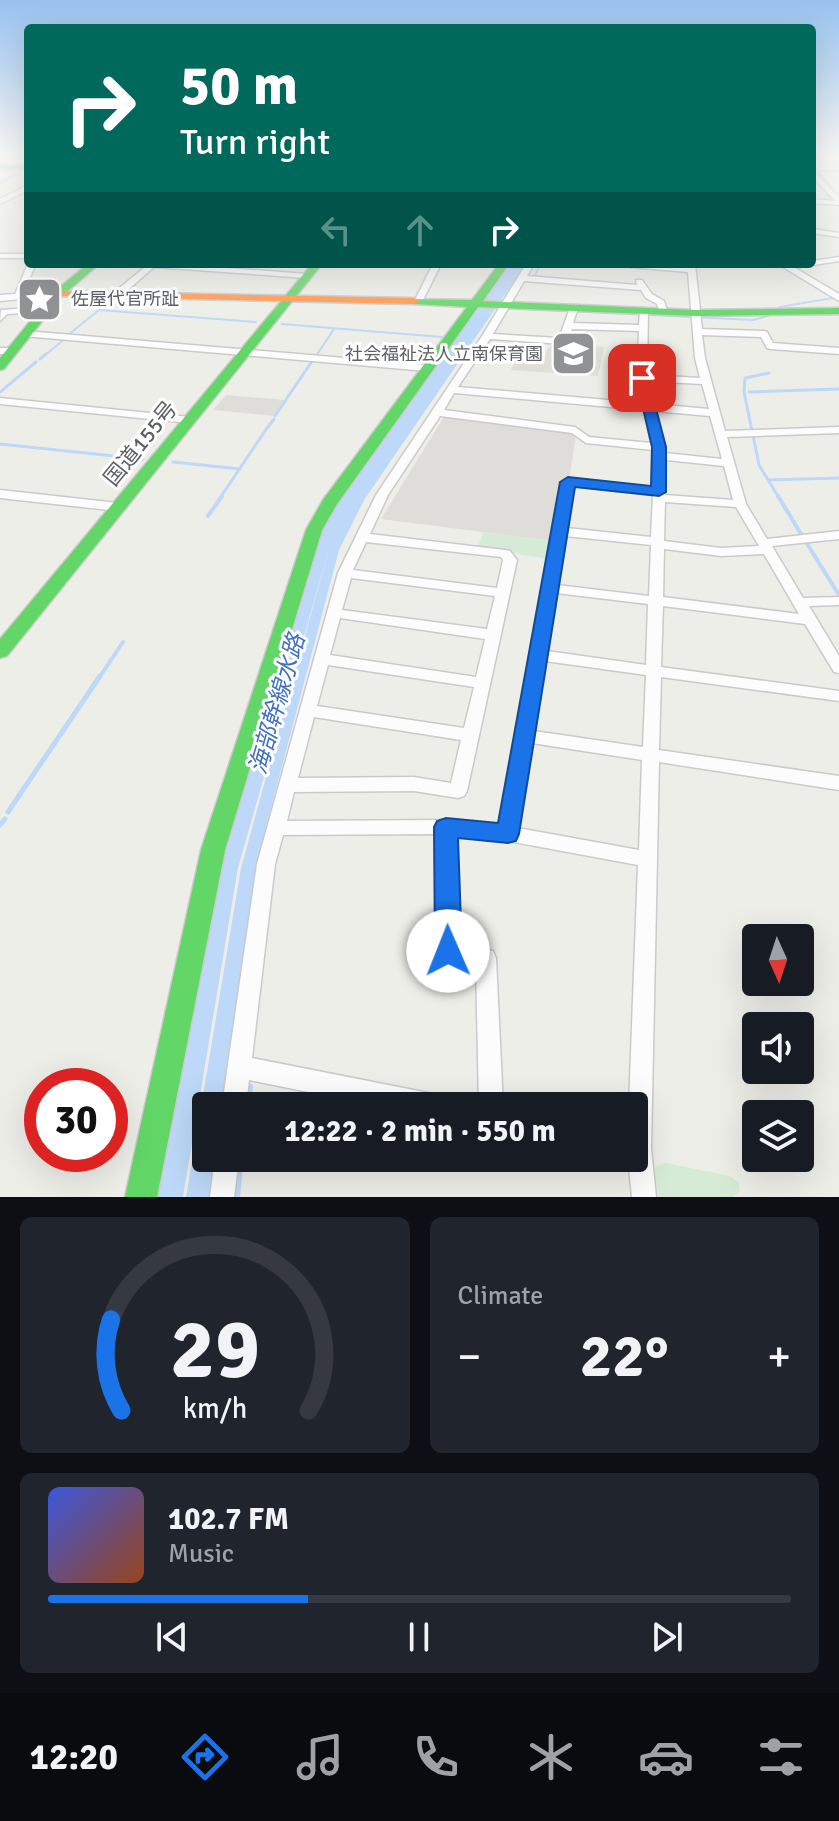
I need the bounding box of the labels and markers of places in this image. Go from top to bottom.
place icon: 佐屋代官所趾 [16,275,64,323]
place label: 佐屋代官所趾 [71,288,179,310]
school or university icon: 社会福祉法人立南保育園 [550,330,598,378]
place label: 社会福祉法人立南保育園 [345,343,543,365]
pin [608,344,676,412]

